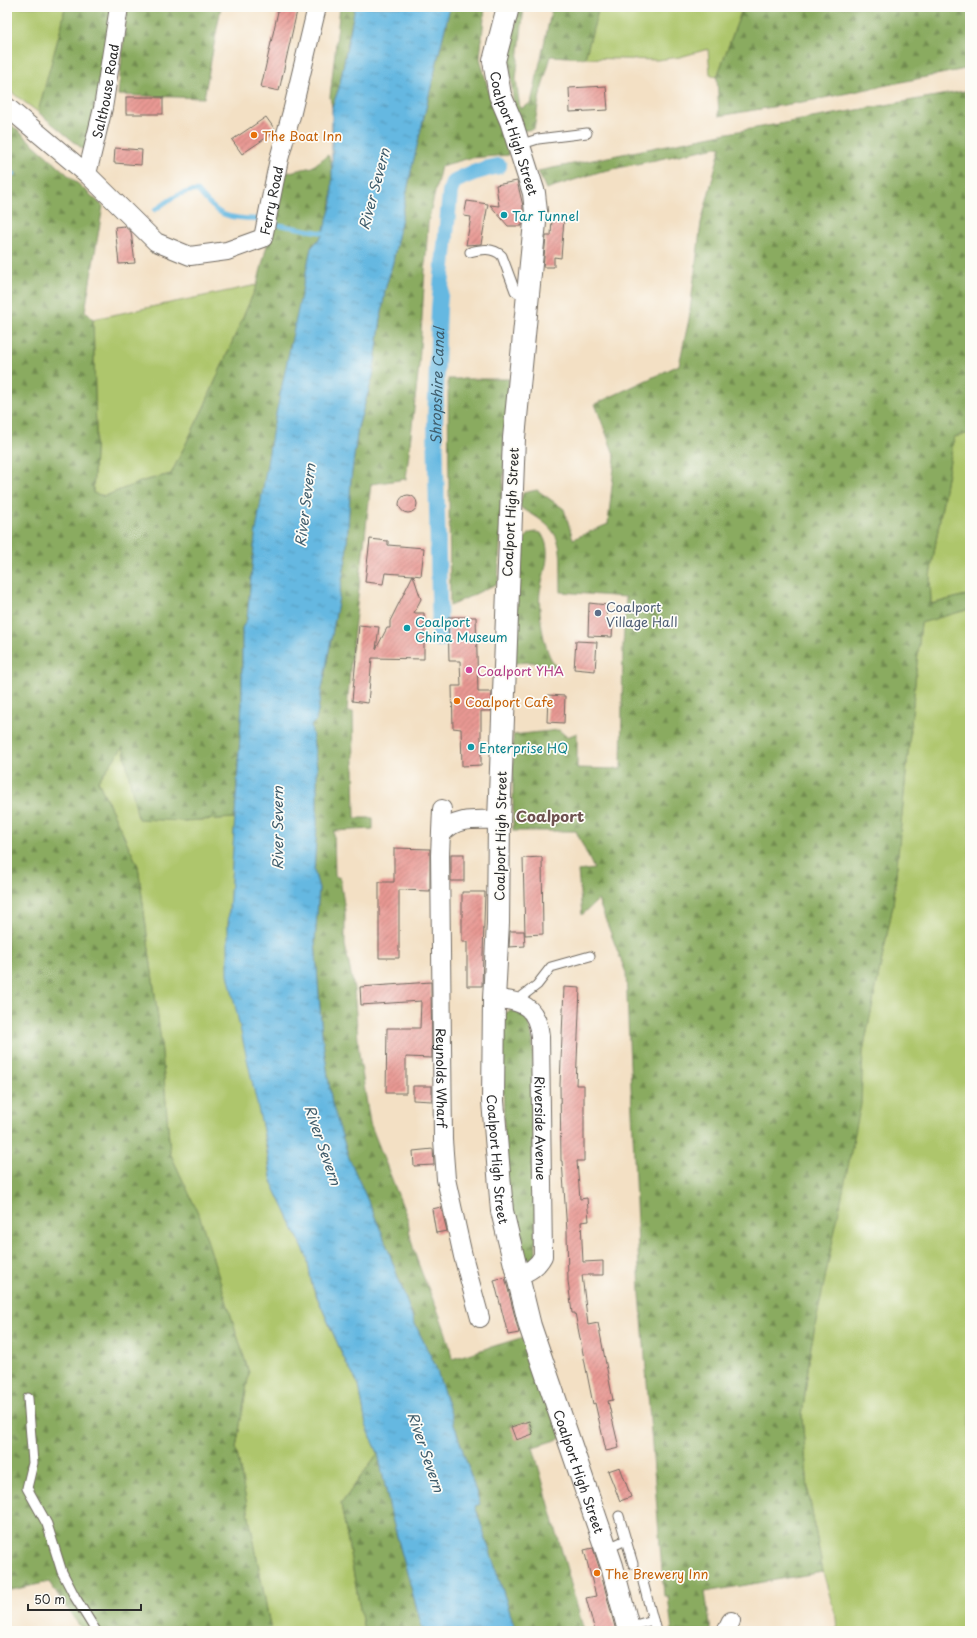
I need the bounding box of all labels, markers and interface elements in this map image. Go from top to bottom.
street label: Salthouse Road [87,42,123,140]
street label: Coalport High Street [486,70,544,198]
place label: The Boat Inn [262,126,342,145]
marker: The Boat Inn [249,130,259,140]
water label: River Severn [353,145,395,232]
street label: Ferry Road [254,164,287,236]
place label: Tar Tunnel [512,206,579,225]
marker: Tar Tunnel [499,210,509,220]
water label: Shropshire Canal [424,325,449,445]
street label: Coalport High Street [497,447,523,577]
water label: River Severn [289,461,321,548]
place label: Coalport Village Hall [606,597,678,631]
marker: Coalport Village Hall [593,608,603,618]
place label: Coalport China Museum [415,612,508,646]
marker: Coalport China Museum [402,623,412,633]
place label: Coalport YHA [477,661,564,680]
marker: Coalport YHA [464,665,474,675]
place label: Coalport Cafe [465,692,553,711]
marker: Coalport Cafe [452,696,462,706]
place label: Enterprise HQ [479,738,568,757]
marker: Enterprise HQ [466,742,476,752]
street label: Coalport High Street [489,771,511,901]
water label: River Severn [267,785,288,870]
district label: Coalport [516,804,584,827]
street label: Reynolds Wharf [432,1028,452,1130]
street label: Riverside Avenue [531,1076,551,1181]
street label: Coalport High Street [483,1094,514,1226]
water label: River Severn [299,1102,347,1189]
street label: Coalport High Street [550,1407,610,1536]
water label: River Severn [402,1409,450,1496]
place label: The Brewery Inn [605,1564,709,1583]
marker: The Brewery Inn [592,1568,602,1578]
scale bar [28,1586,141,1612]
text: 50 m [34,1590,65,1608]

